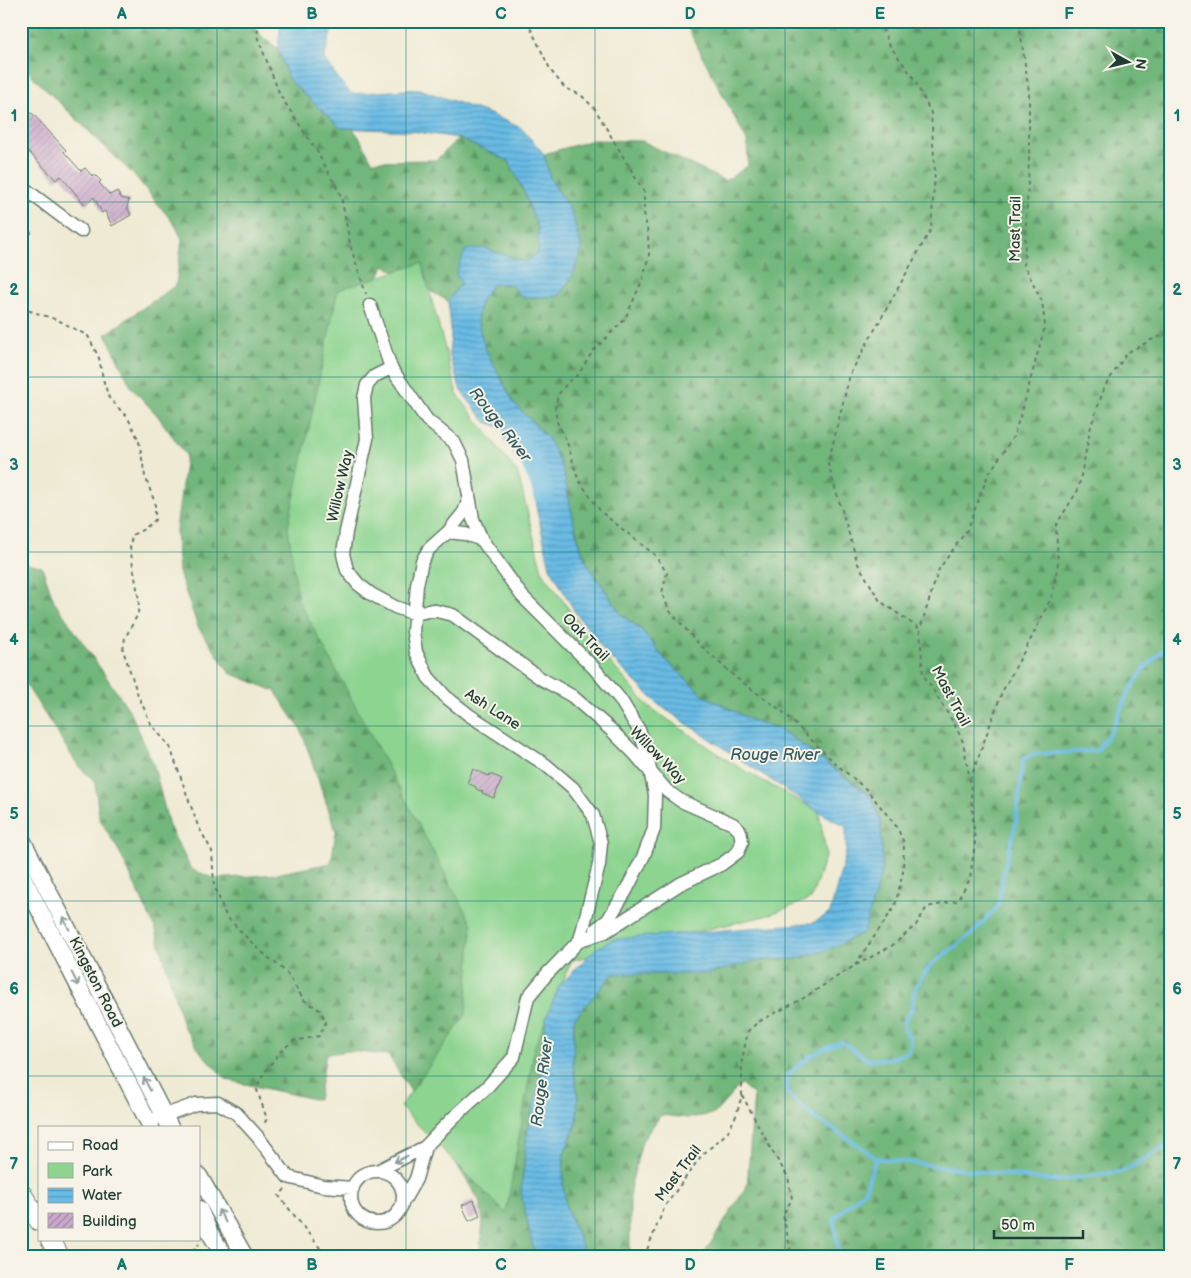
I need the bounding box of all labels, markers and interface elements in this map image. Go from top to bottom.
text: A [116,5,127,24]
text: B [306,5,318,24]
text: C [495,5,507,24]
text: D [684,5,696,24]
text: E [875,5,885,24]
text: F [1064,5,1074,24]
north arrow [1104,38,1154,88]
text: N [1131,57,1150,70]
text: 1 [11,107,17,126]
text: 1 [1174,107,1180,126]
street label: Mast Trail [1005,196,1026,262]
text: 2 [9,281,19,300]
text: 2 [1172,281,1182,300]
water label: Rouge River [465,384,536,467]
street label: Willow Way [323,448,358,524]
text: 3 [9,456,19,475]
text: 3 [1172,456,1182,475]
street label: Oak Trail [558,609,613,665]
text: 4 [9,631,19,650]
text: 4 [1172,631,1182,650]
street label: Mast Trail [927,663,974,730]
street label: Ash Lane [461,684,524,734]
street label: Willow Way [625,722,690,788]
water label: Rouge River [730,746,821,765]
text: 5 [9,805,19,824]
text: 5 [1172,805,1182,824]
one-way arrow [61,916,70,931]
street label: Kingston Road [65,934,127,1031]
one-way arrow [71,971,80,986]
text: 6 [9,980,19,999]
text: 6 [1172,980,1182,999]
water label: Rouge River [528,1036,558,1128]
one-way arrow [142,1076,152,1091]
legend [38,1126,200,1240]
text: Road [82,1136,118,1155]
street label: Mast Trail [651,1141,706,1205]
text: 7 [10,1155,19,1174]
one-way arrow [394,1155,409,1164]
text: 7 [1173,1155,1182,1174]
text: Park [82,1162,113,1181]
text: Water [82,1186,122,1205]
scale bar [994,1208,1082,1240]
one-way arrow [217,1210,227,1224]
text: Building [82,1212,137,1231]
text: 50 m [1001,1216,1035,1235]
text: A [116,1256,127,1275]
text: B [306,1256,318,1275]
text: C [495,1256,507,1275]
text: D [684,1256,696,1275]
text: E [875,1256,885,1275]
text: F [1064,1256,1074,1275]

